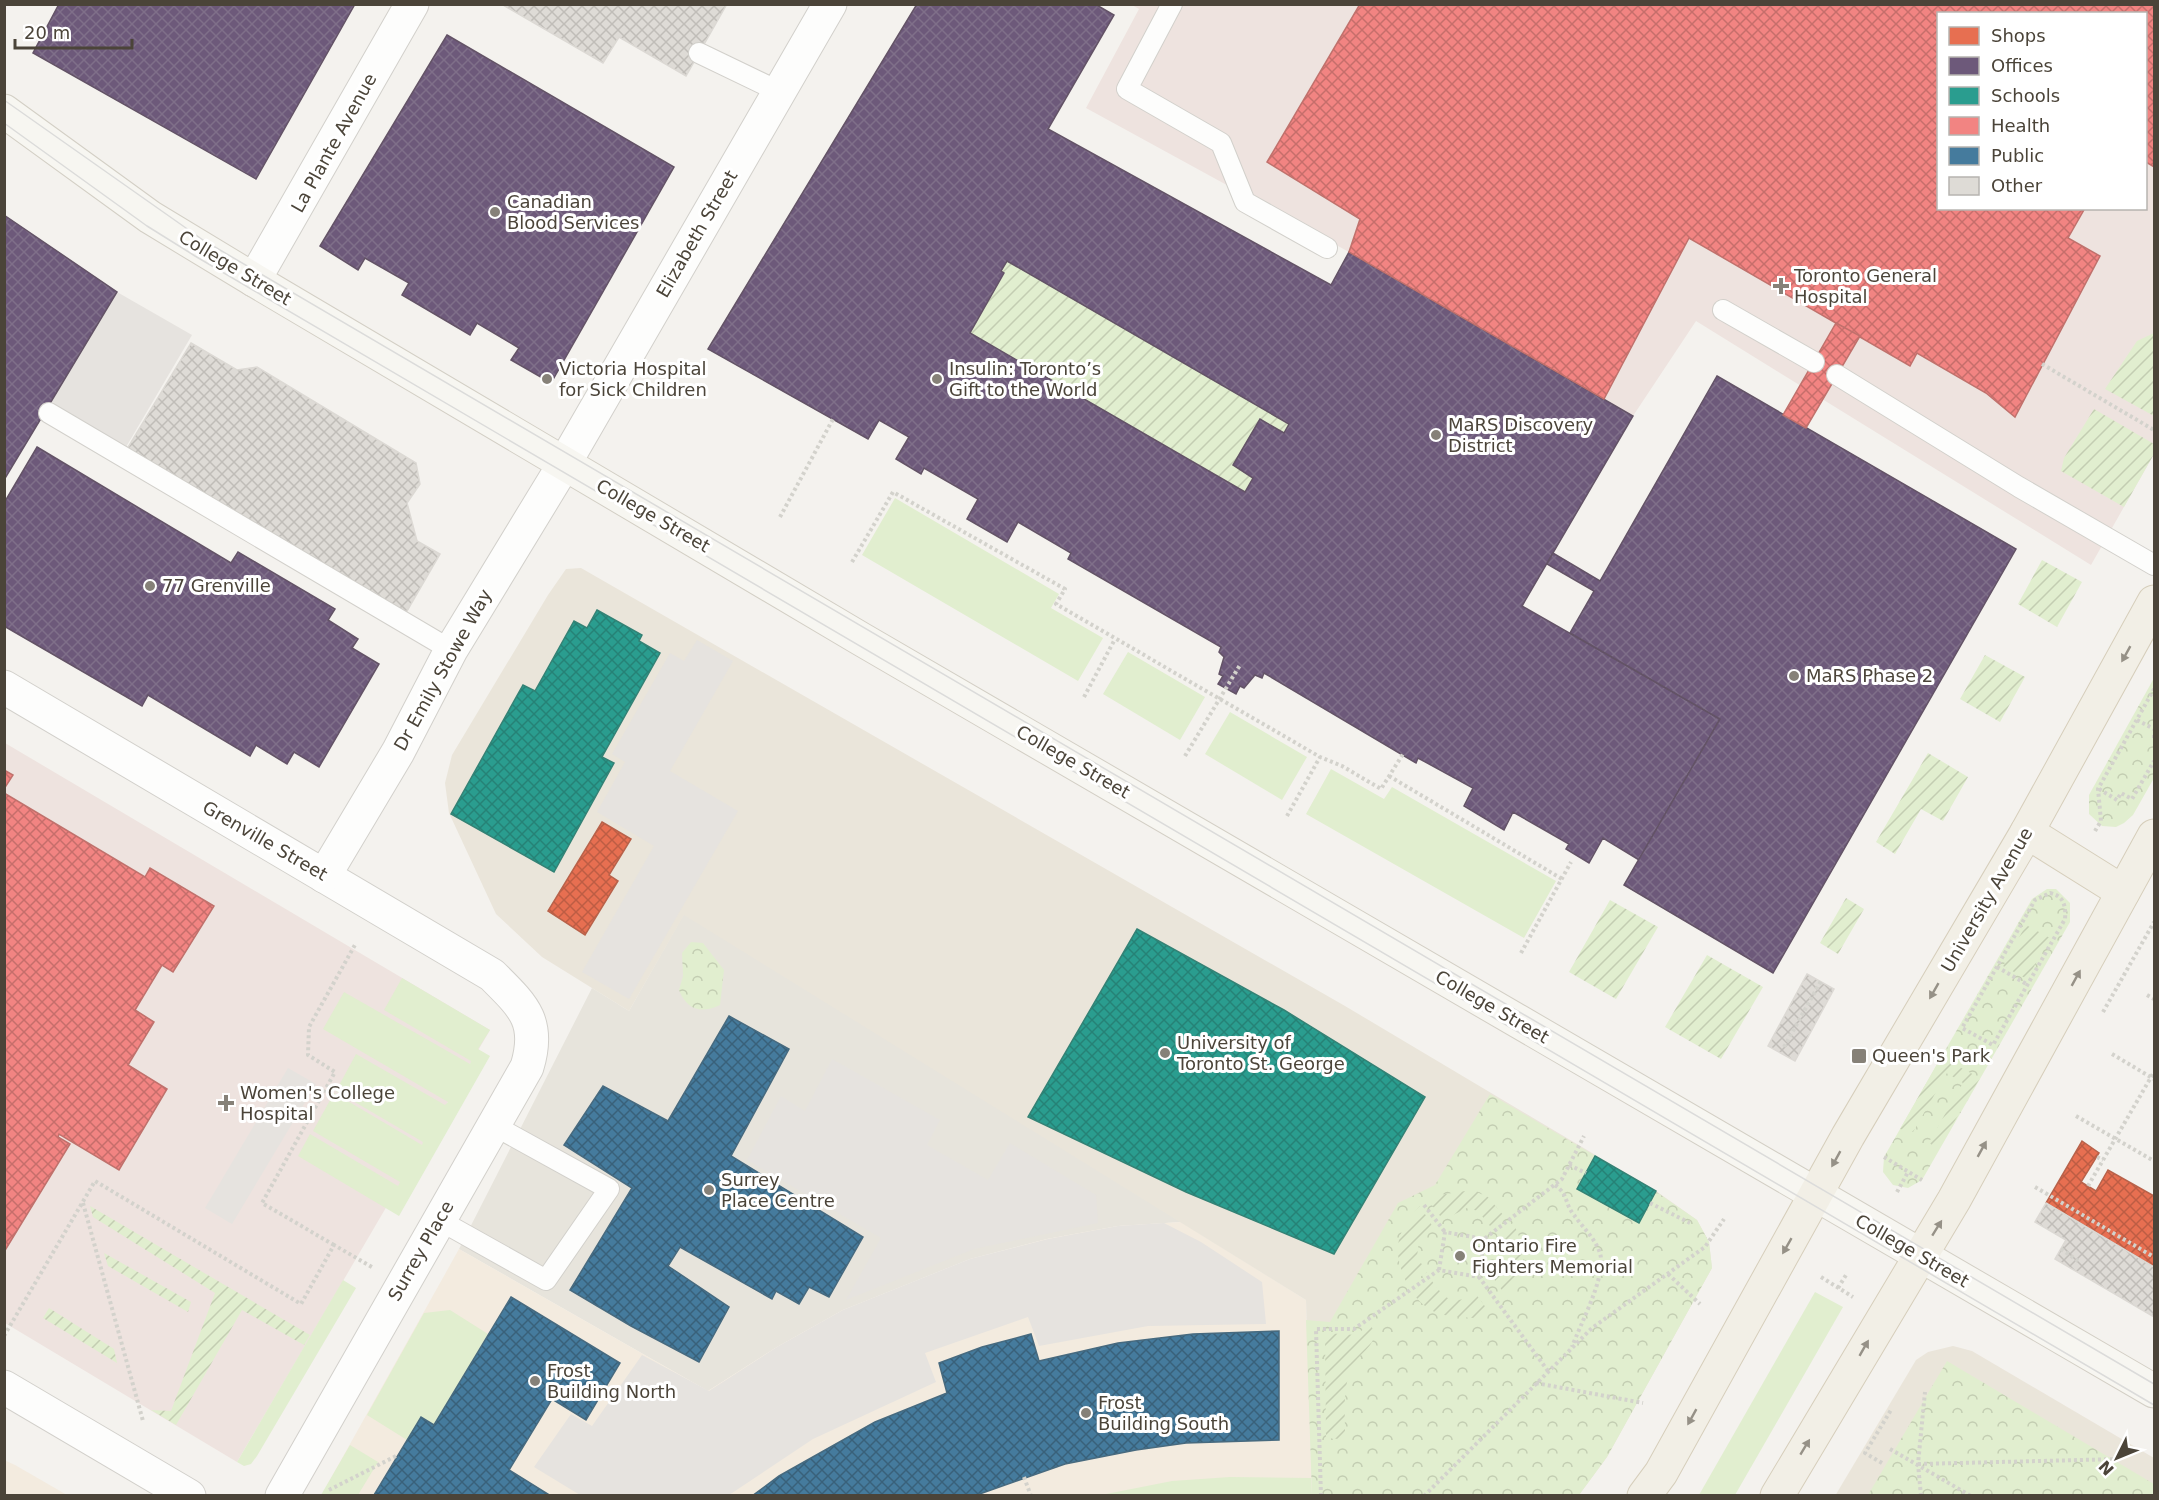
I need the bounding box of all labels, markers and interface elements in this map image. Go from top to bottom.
scale bar [15,12,132,50]
legend [1937,12,2147,210]
text: 20 m [24,22,70,43]
text: Shops [1991,25,2046,46]
text: Offices [1991,55,2053,76]
street label: La Plante Avenue [287,70,381,216]
text: Schools [1991,85,2060,106]
text: Health [1991,115,2050,136]
text: Public [1991,145,2044,166]
street label: Elizabeth Street [652,166,741,301]
text: Other [1991,175,2043,196]
place label: Canadian Blood Services [507,191,639,233]
marker: Canadian Blood Services [488,205,502,219]
street label: College Street [175,226,295,309]
place label: Toronto General Hospital [1793,265,1937,307]
marker: Toronto General Hospital [1772,277,1790,295]
place label: Victoria Hospital for Sick Children [559,358,707,400]
place label: Insulin: Toronto’s Gift to the World [949,358,1101,400]
marker: Victoria Hospital for Sick Children [540,372,554,386]
marker: Insulin: Toronto’s Gift to the World [930,372,944,386]
place label: MaRS Discovery District [1448,414,1593,456]
marker: MaRS Discovery District [1429,428,1443,442]
street label: College Street [593,475,714,557]
place label: 77 Grenville [162,575,271,596]
marker: 77 Grenville [143,579,157,593]
street label: Dr Emily Stowe Way [389,585,496,754]
one-way arrow [2121,645,2131,662]
place label: MaRS Phase 2 [1806,665,1933,686]
marker: MaRS Phase 2 [1787,669,1801,683]
street label: College Street [1013,721,1134,803]
street label: Grenville Street [199,796,331,885]
street label: University Avenue [1937,824,2037,976]
street label: College Street [1432,966,1553,1048]
one-way arrow [2071,969,2081,986]
one-way arrow [1928,983,1939,999]
place label: University of Toronto St. George [1176,1032,1345,1074]
place label: Queen's Park [1872,1045,1991,1066]
marker: University of Toronto St. George [1158,1046,1172,1060]
marker: Queen's Park [1850,1047,1868,1065]
place label: Women's College Hospital [240,1082,395,1124]
marker: Women's College Hospital [217,1094,235,1112]
one-way arrow [1977,1140,1987,1157]
one-way arrow [1831,1151,1841,1168]
place label: Surrey Place Centre [721,1169,835,1211]
marker: Surrey Place Centre [702,1183,716,1197]
street label: Surrey Place [383,1197,458,1305]
street label: College Street [1852,1210,1973,1292]
one-way arrow [1931,1220,1942,1236]
place label: Ontario Fire Fighters Memorial [1472,1235,1633,1277]
one-way arrow [1782,1238,1792,1255]
marker: Ontario Fire Fighters Memorial [1453,1249,1467,1263]
one-way arrow [1858,1340,1869,1356]
place label: Frost Building North [547,1360,676,1402]
marker: Frost Building North [528,1374,542,1388]
place label: Frost Building South [1098,1392,1229,1434]
marker: Frost Building South [1079,1406,1093,1420]
one-way arrow [1687,1408,1697,1425]
north arrow [2087,1428,2147,1488]
one-way arrow [1800,1439,1811,1455]
text: N [2095,1457,2118,1479]

